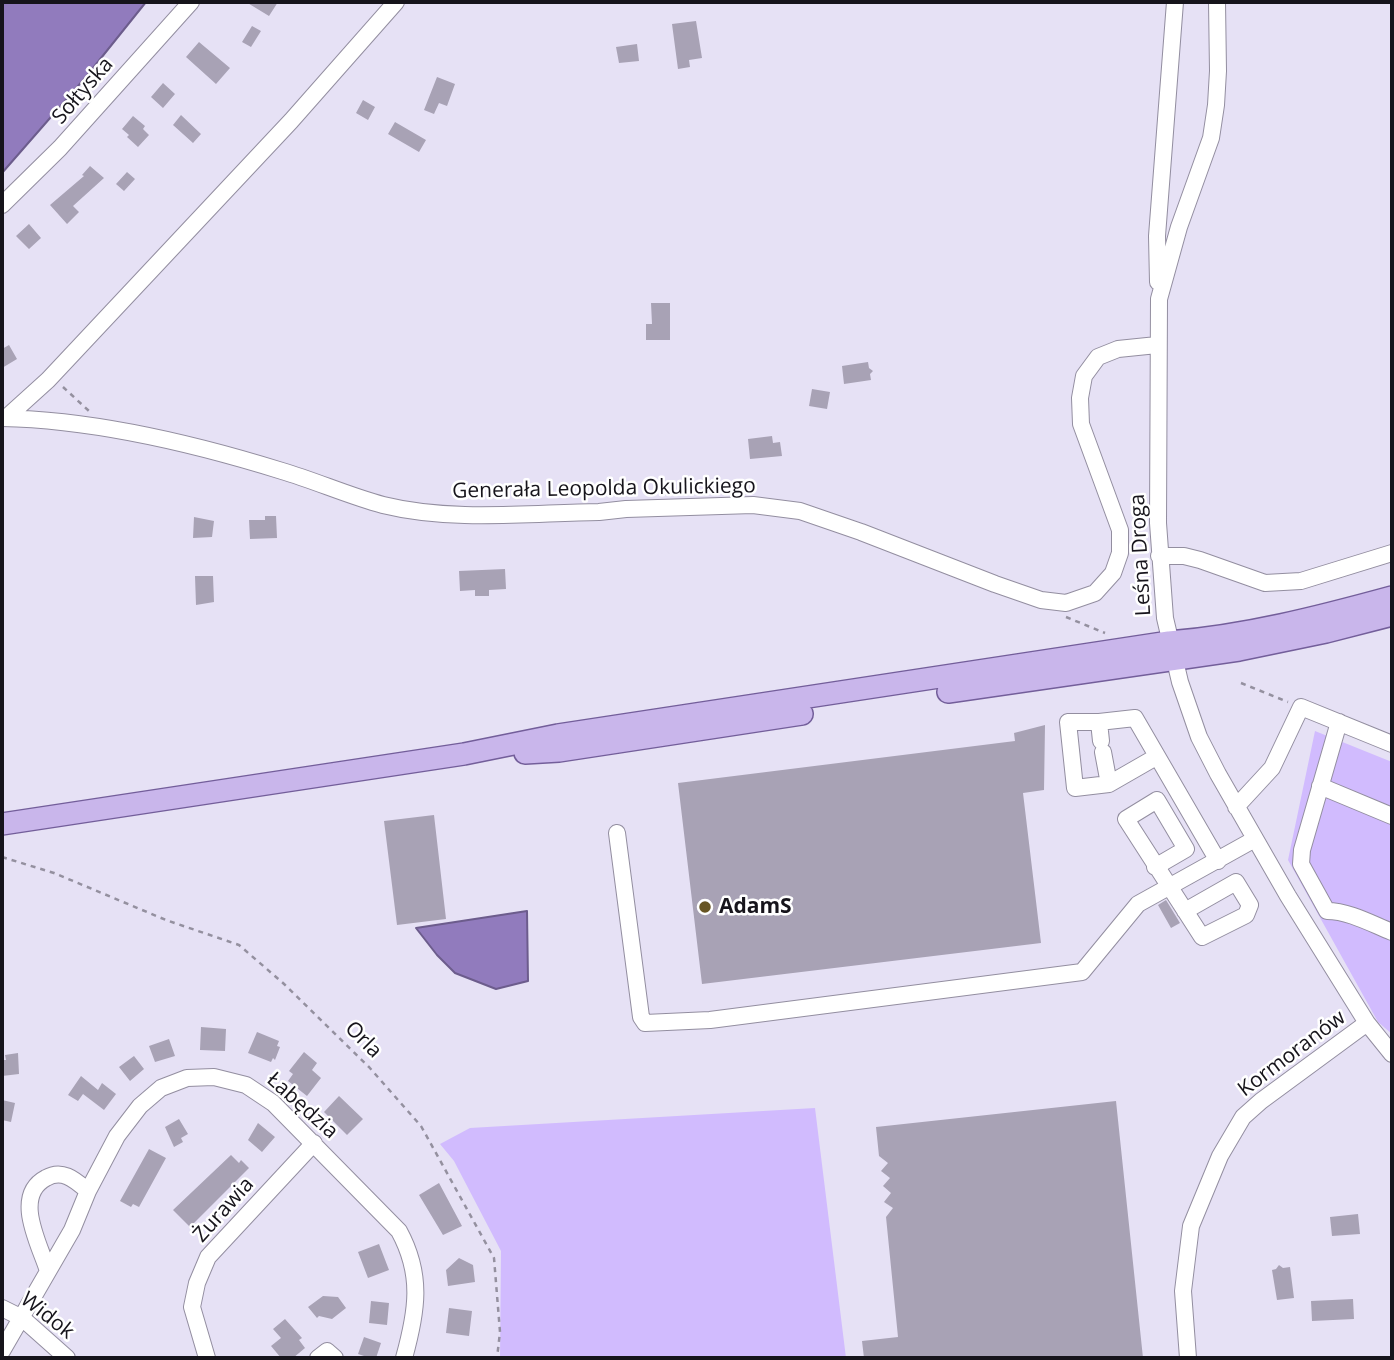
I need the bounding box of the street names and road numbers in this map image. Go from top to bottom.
street label: Sołtyska [47,52,119,130]
street label: Generała Leopolda Okulickiego [452,474,756,504]
street label: Leśna Droga [1125,493,1157,617]
street label: Kormoranów [1233,1005,1351,1103]
street label: Orla [339,1016,387,1064]
street label: Łabędzia [261,1068,343,1144]
street label: Żurawia [188,1172,260,1248]
street label: Widok [15,1287,79,1345]

